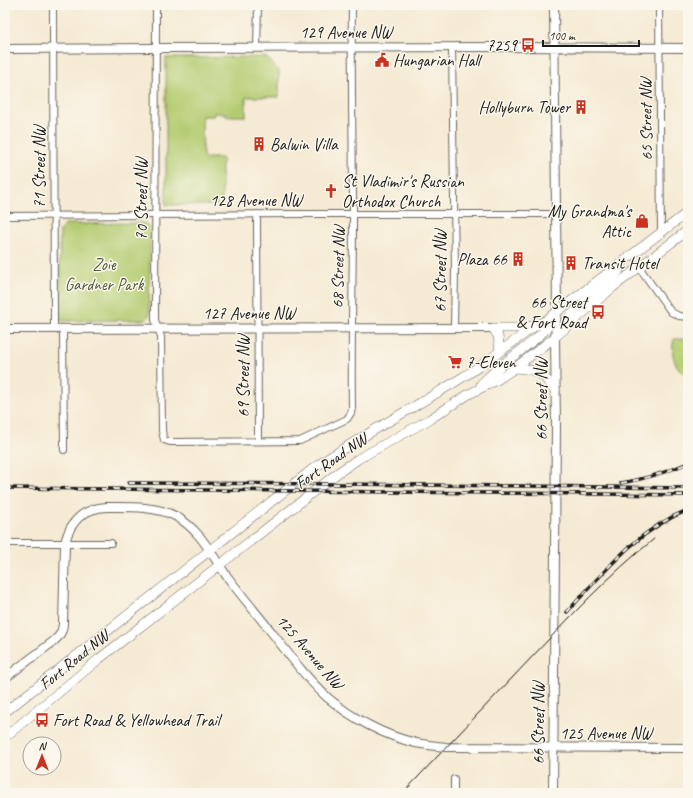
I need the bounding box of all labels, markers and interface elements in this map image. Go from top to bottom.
street label: 129 Avenue NW [300,22,394,43]
scale bar [543,22,639,48]
text: 100 m [549,28,576,44]
place label: 7259 [486,35,518,56]
bus stop icon: 7259 [520,37,536,53]
place label: Hungarian Hall [393,50,483,71]
public building icon: Hungarian Hall [374,52,390,68]
street label: 65 Street NW [635,76,657,161]
place label: Hollyburn Tower [478,97,572,118]
building icon: Hollyburn Tower [573,99,589,115]
street label: 71 Street NW [29,124,50,208]
place label: Balwin Villa [270,134,339,155]
building icon: Balwin Villa [251,136,267,152]
street label: 70 Street NW [131,156,152,240]
place label: St Vladimir's Russian Orthodox Church [342,171,465,212]
church icon: St Vladimir's Russian Orthodox Church [323,183,339,199]
street label: 128 Avenue NW [210,190,304,211]
place label: My Grandma's Attic [548,201,633,242]
shop icon: My Grandma's Attic [634,213,650,229]
street label: 68 Street NW [327,224,349,309]
street label: 67 Street NW [430,228,451,312]
place label: Plaza 66 [457,249,508,270]
building icon: Plaza 66 [510,251,526,267]
place label: Transit Hotel [582,253,661,274]
park label: Zoie Gardner Park [65,254,145,295]
building icon: Transit Hotel [563,255,579,271]
place label: 66 Street & Fort Road [516,292,589,333]
street label: 127 Avenue NW [203,303,297,324]
bus stop icon: 66 Street & Fort Road [590,304,606,320]
street label: 69 Street NW [233,333,254,417]
place label: 7-Eleven [466,352,517,373]
supermarket icon: 7-Eleven [447,354,463,370]
street label: 66 Street NW [531,356,552,440]
street label: Fort Road NW [291,427,373,494]
street label: 125 Avenue NW [272,610,349,695]
street label: Fort Road NW [35,624,115,694]
street label: 66 Street NW [528,680,549,764]
place label: Fort Road & Yellowhead Trail [53,710,223,731]
bus stop icon: Fort Road & Yellowhead Trail [34,712,50,728]
street label: 125 Avenue NW [560,723,654,744]
north arrow [22,736,62,776]
text: N [39,739,48,753]

